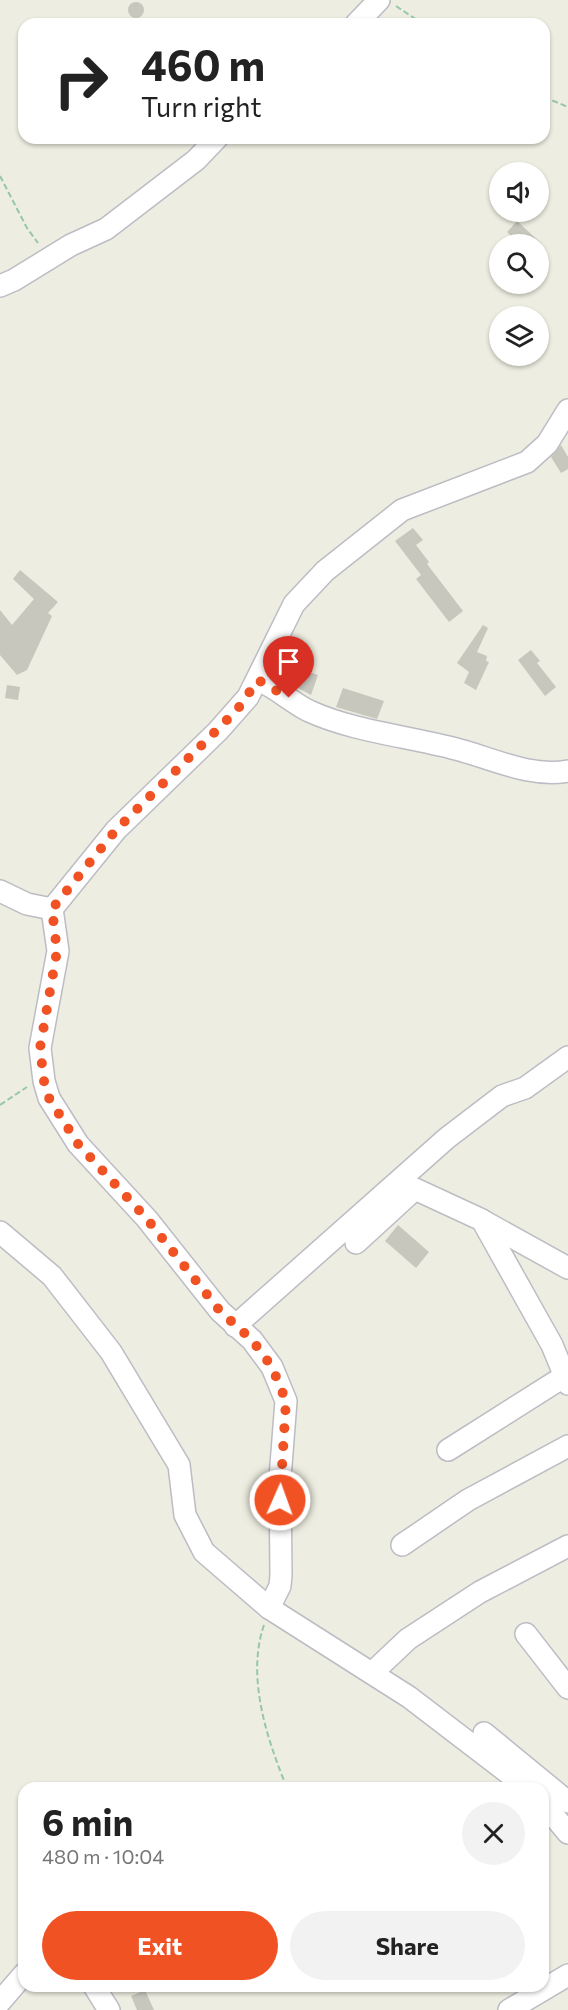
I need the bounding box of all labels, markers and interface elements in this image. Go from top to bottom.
text: 460 m [141,38,265,90]
icon: right [42,42,120,120]
text: Turn right [141,90,261,123]
map controls [489,162,549,366]
button: sound [489,162,549,222]
button: search [489,234,549,294]
button: layers [489,306,549,366]
pin [263,636,314,698]
icon: arrive [272,645,305,678]
position arrow [248,1468,312,1532]
text: 6 min [42,1799,133,1843]
button: close [462,1802,525,1865]
text: 480 m · 10:04 [42,1844,164,1868]
button: Exit [42,1911,278,1980]
button: Share [290,1911,525,1980]

